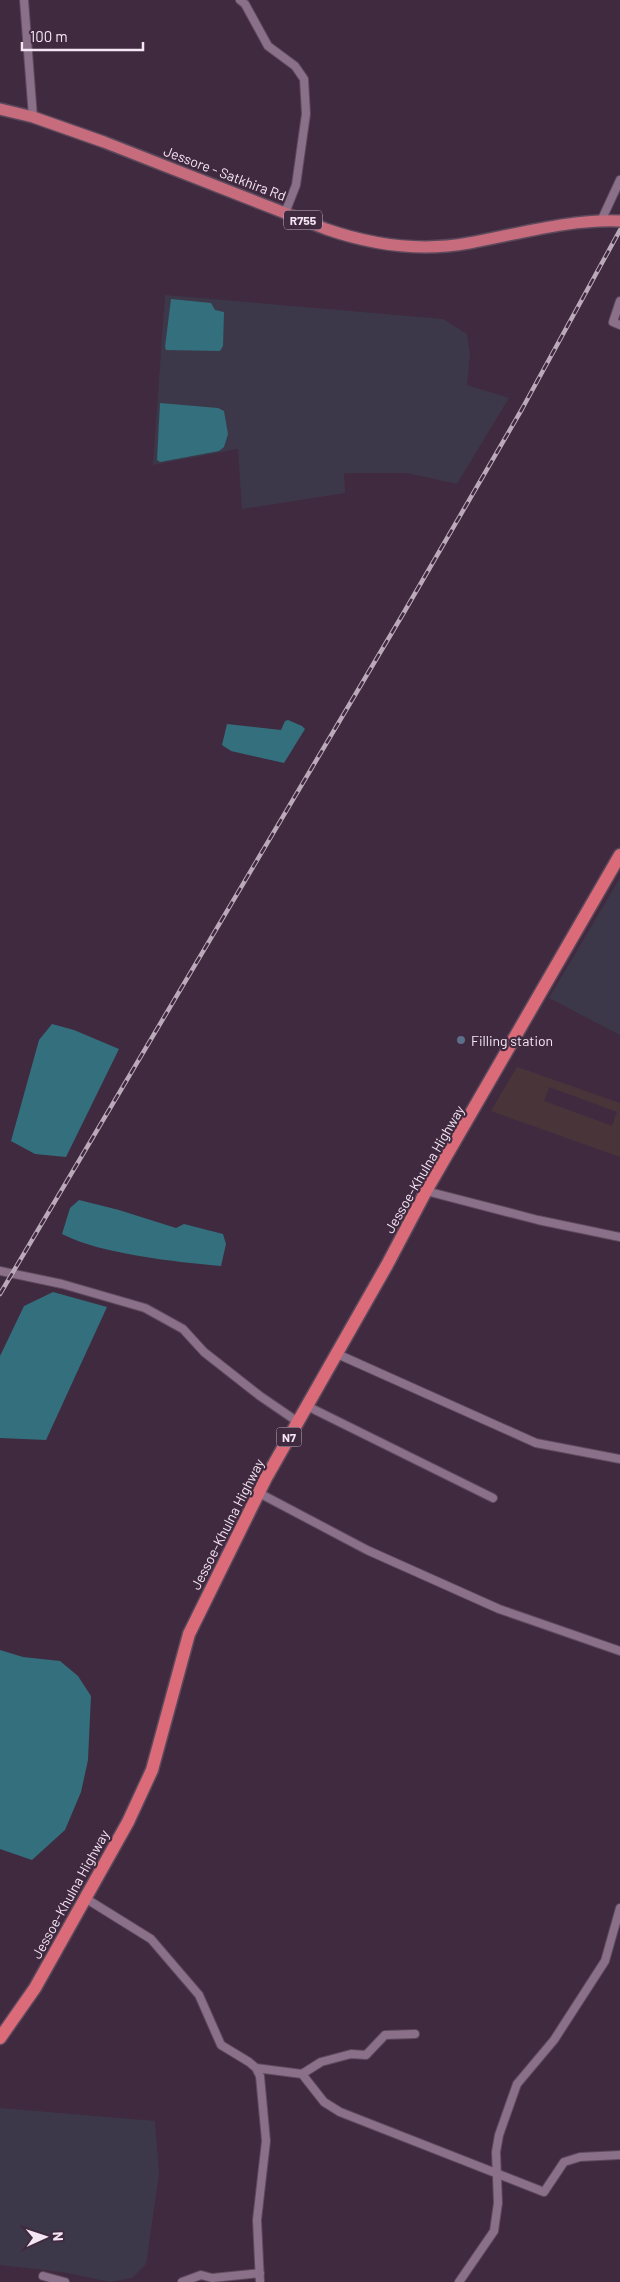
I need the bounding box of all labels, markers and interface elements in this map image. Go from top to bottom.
scale bar [22,20,144,52]
text: 100 m [30,27,68,45]
street label: Jessore - Satkhira Rd [161,142,289,204]
road number: R755 [284,210,322,230]
place label: Filling station [471,1032,553,1049]
marker: Filling station [455,1034,467,1046]
street label: Jessoe-Khulna Highway [380,1102,468,1236]
road number: N7 [276,1428,302,1446]
street label: Jessoe-Khulna Highway [187,1455,268,1592]
street label: Jessoe-Khulna Highway [27,1826,113,1961]
north arrow [20,2212,70,2262]
text: N [50,2231,67,2241]

